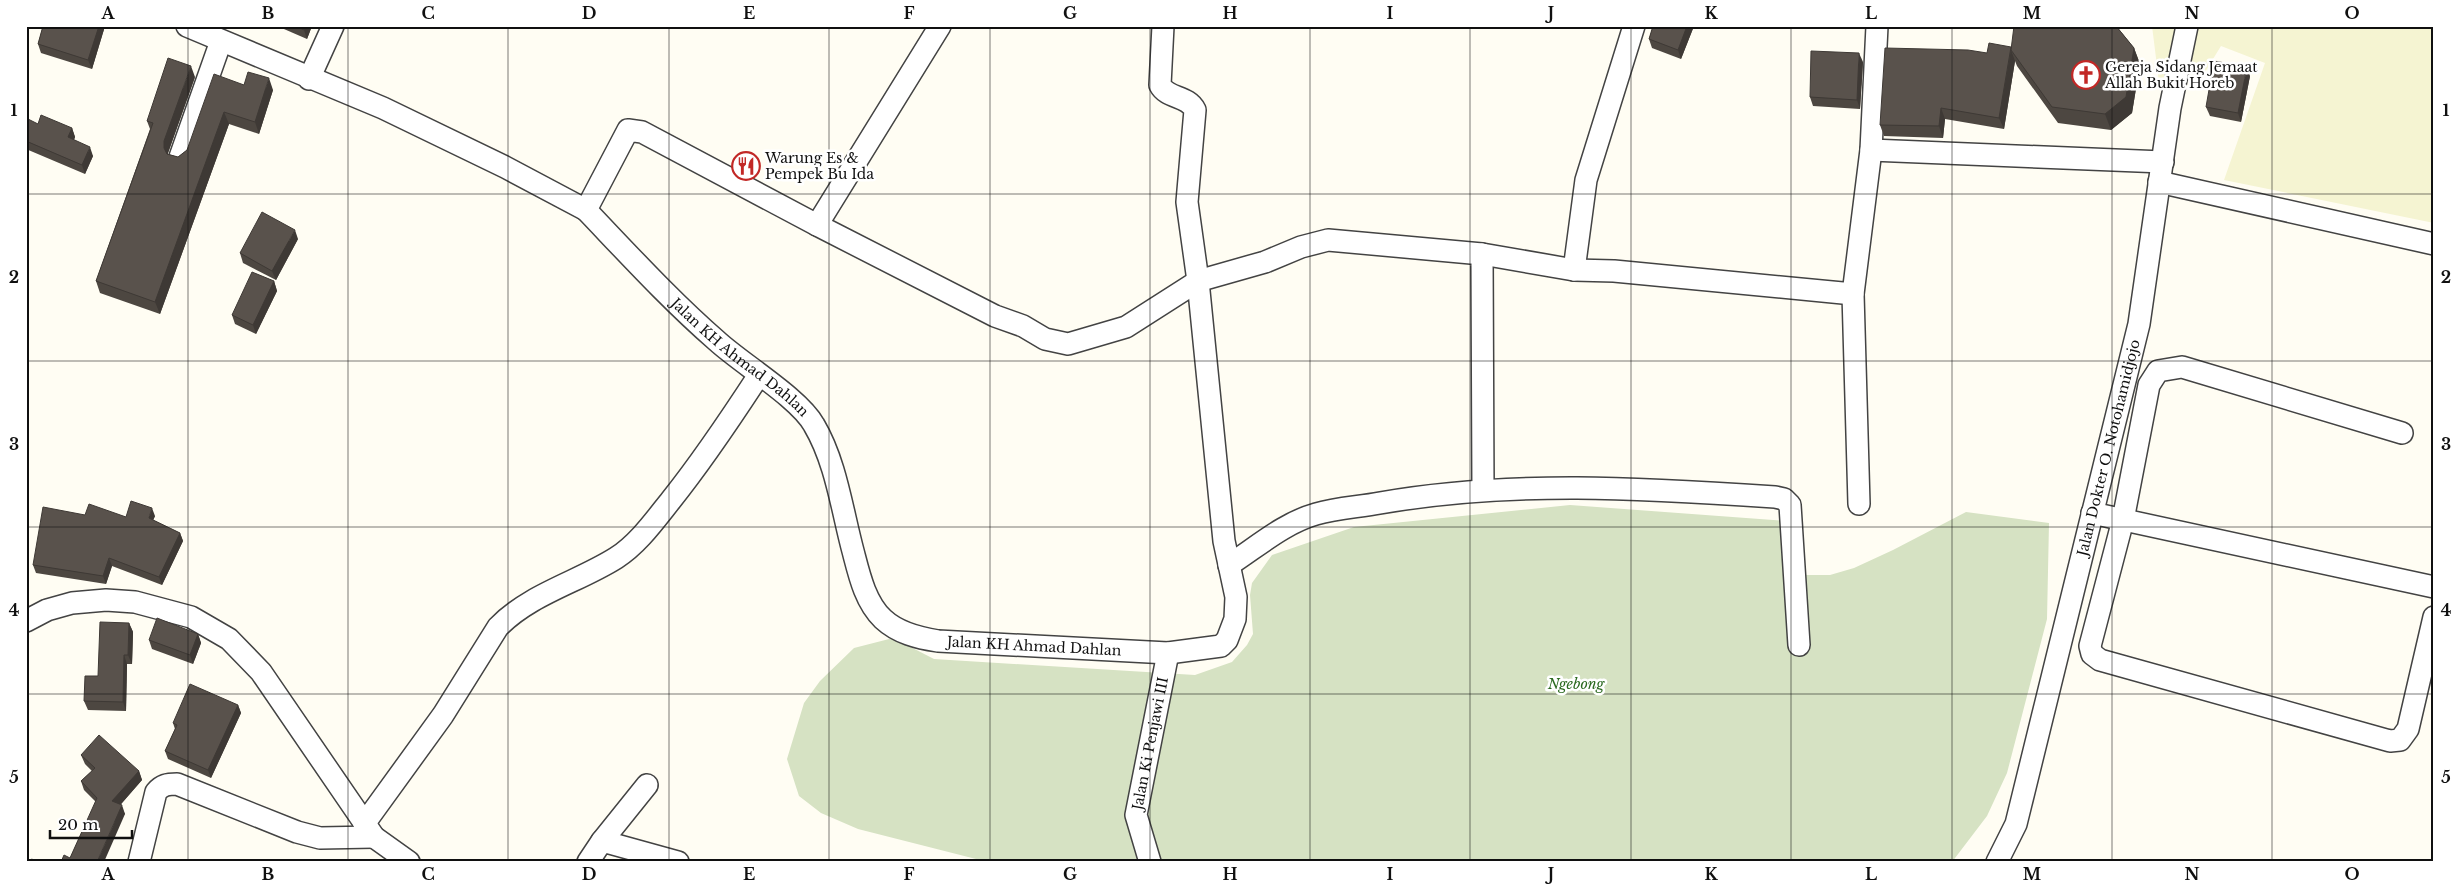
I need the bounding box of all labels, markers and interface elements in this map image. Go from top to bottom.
text: A [101,3,116,23]
text: B [262,3,275,23]
text: C [421,3,435,23]
text: D [582,3,596,23]
text: E [743,3,755,23]
text: F [903,3,915,23]
text: G [1063,3,1077,23]
text: H [1222,3,1238,23]
text: I [1387,3,1394,23]
text: J [1545,3,1554,23]
text: K [1704,3,1718,23]
text: L [1865,3,1877,23]
text: M [2023,3,2041,23]
text: N [2184,3,2200,23]
text: O [2344,3,2360,23]
place label: Gereja Sidang Jemaat Allah Bukit Horeb [2104,58,2258,92]
church icon: Gereja Sidang Jemaat Allah Bukit Horeb [2071,60,2101,90]
text: 1 [11,100,18,120]
text: 1 [2443,100,2450,120]
place label: Warung Es & Pempek Bu Ida [764,149,874,183]
restaurant icon: Warung Es & Pempek Bu Ida [731,151,761,181]
text: 2 [9,267,19,287]
text: 2 [2441,267,2451,287]
street label: Jalan KH Ahmad Dahlan [666,293,813,421]
street label: Jalan Dokter O. Notohamidjojo [2073,337,2144,560]
text: 3 [9,434,19,454]
text: 3 [2441,434,2451,454]
text: 4 [9,600,19,620]
text: 4 [2441,600,2451,620]
street label: Jalan KH Ahmad Dahlan [945,632,1122,660]
street label: Jalan Ki Penjawi III [1128,675,1172,814]
park label: Ngebong [1547,675,1606,693]
text: 5 [9,767,19,787]
text: 5 [2441,767,2451,787]
scale bar [50,808,132,840]
text: 20 m [58,815,98,834]
text: A [101,864,116,884]
text: B [262,864,275,884]
text: C [421,864,435,884]
text: D [582,864,596,884]
text: E [743,864,755,884]
text: F [903,864,915,884]
text: G [1063,864,1077,884]
text: H [1222,864,1238,884]
text: I [1387,864,1394,884]
text: J [1545,864,1554,884]
text: K [1704,864,1718,884]
text: L [1865,864,1877,884]
text: M [2023,864,2041,884]
text: N [2184,864,2200,884]
text: O [2344,864,2360,884]

